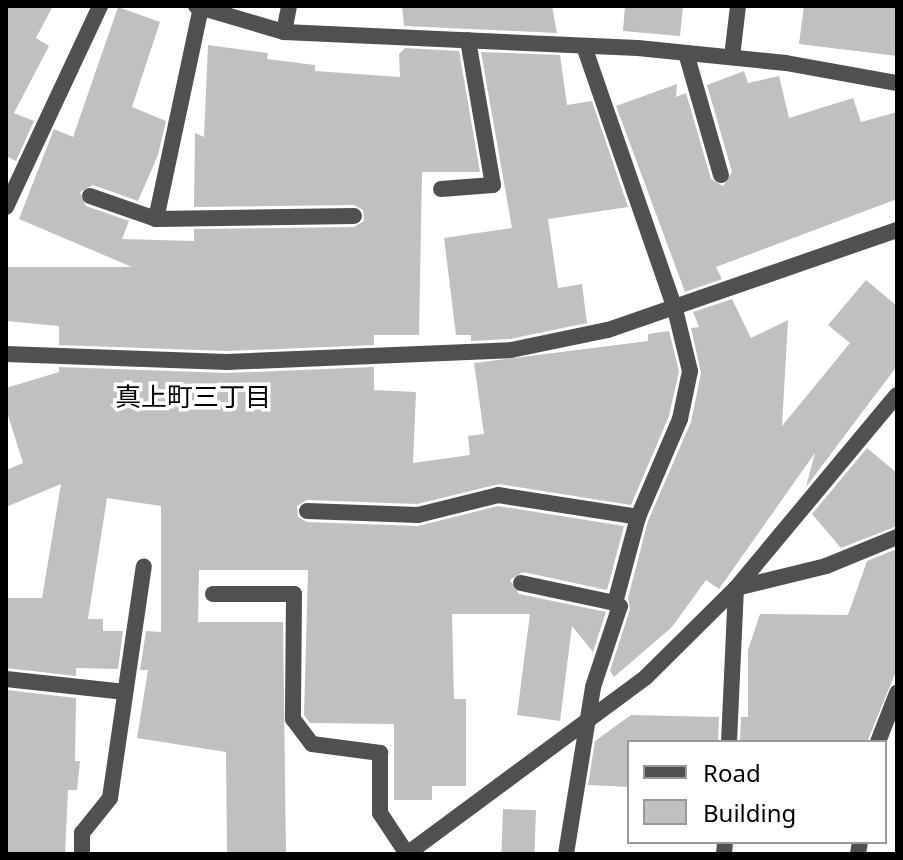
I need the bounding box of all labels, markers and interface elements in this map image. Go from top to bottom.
district label: 真上町三丁目 [115,381,271,413]
legend [627,740,887,844]
text: Road [703,756,761,789]
text: Building [703,796,796,829]

